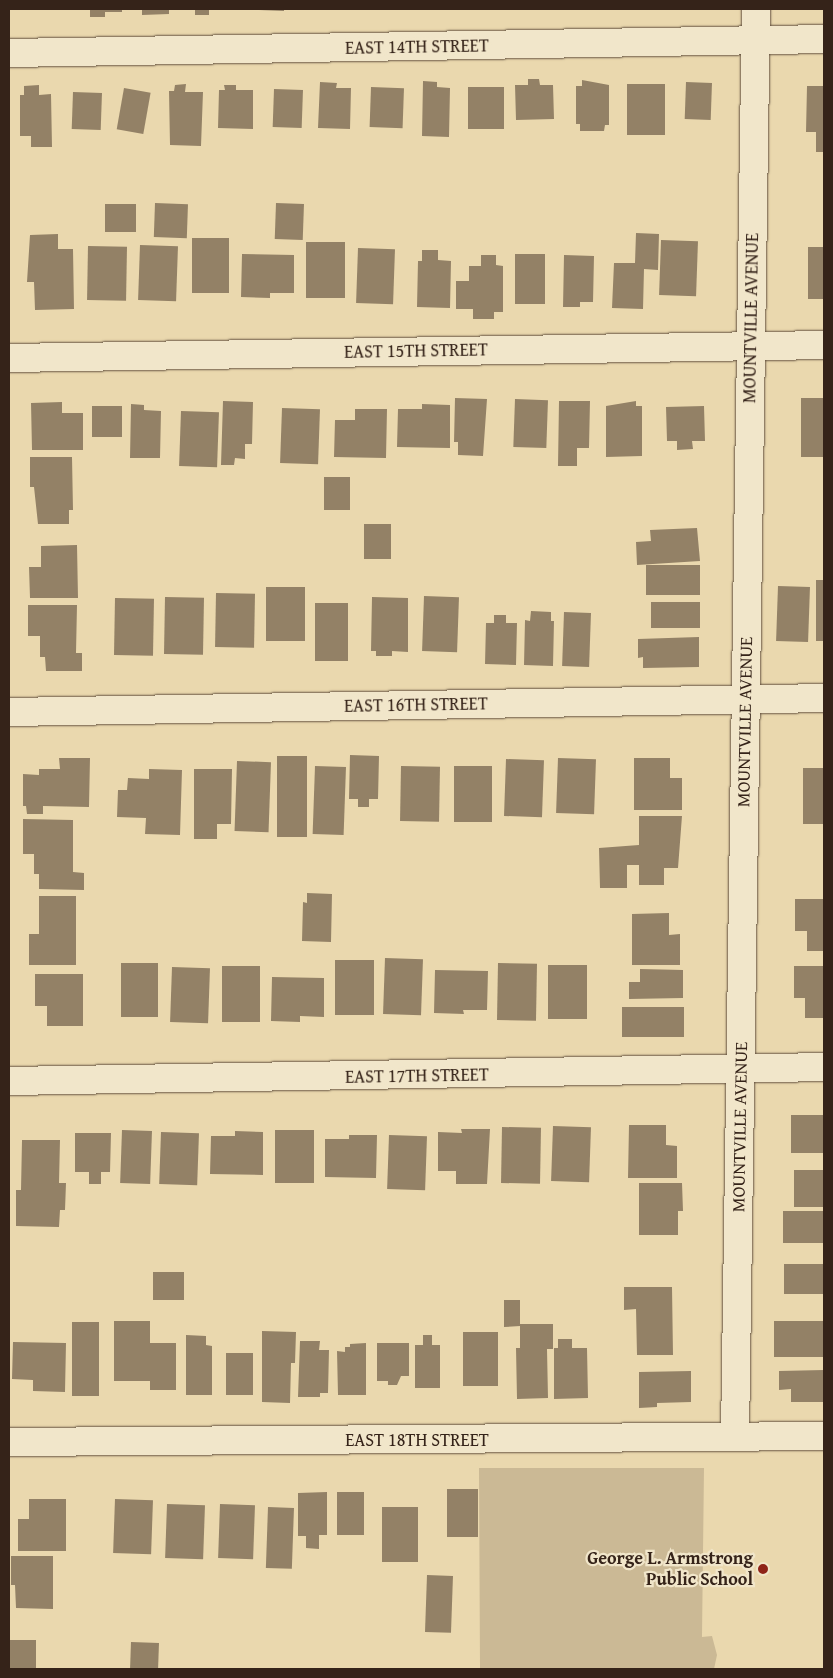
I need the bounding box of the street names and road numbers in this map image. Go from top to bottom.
street label: EAST 14TH STREET [345,35,489,59]
street label: MOUNTVILLE AVENUE [739,233,763,403]
street label: EAST 15TH STREET [344,339,488,363]
street label: MOUNTVILLE AVENUE [733,637,757,807]
street label: EAST 16TH STREET [344,693,488,717]
street label: MOUNTVILLE AVENUE [728,1042,752,1212]
street label: EAST 17TH STREET [345,1064,489,1088]
street label: EAST 18TH STREET [345,1429,489,1451]

